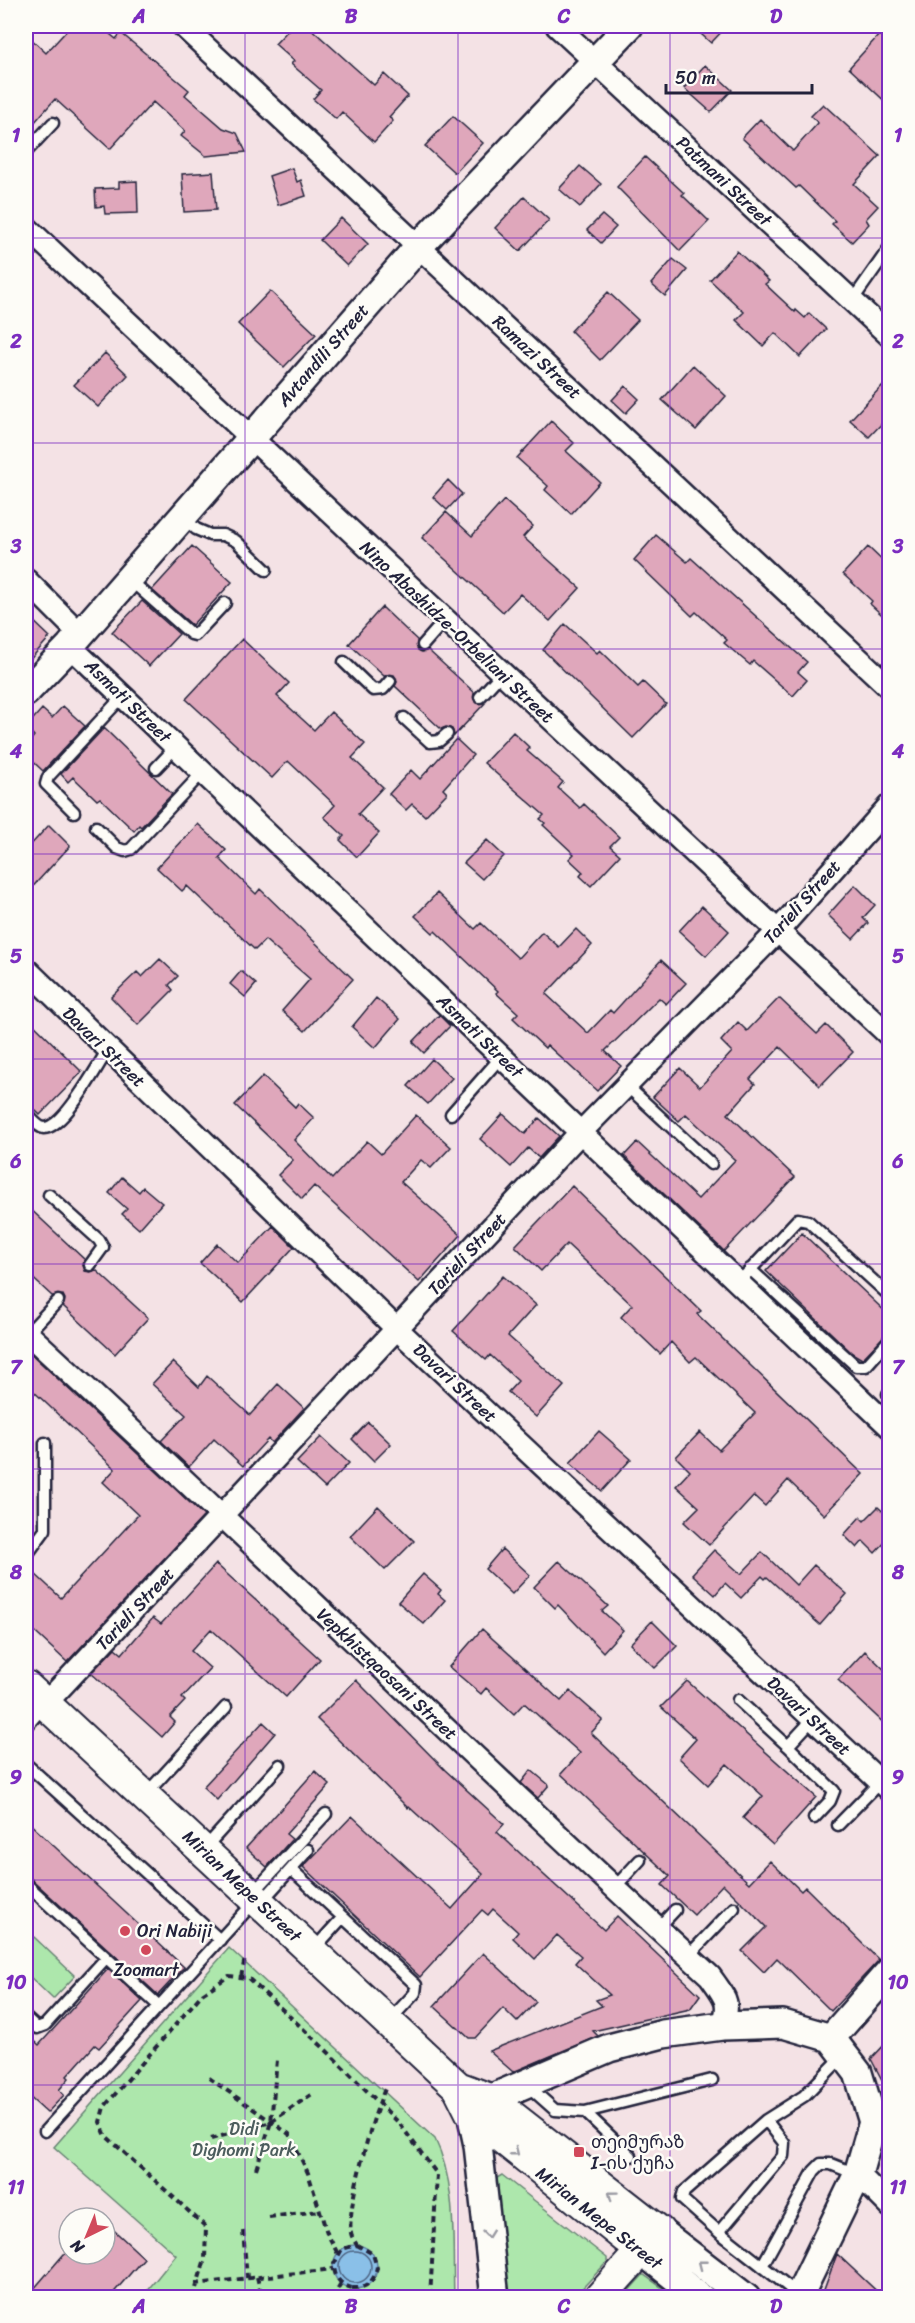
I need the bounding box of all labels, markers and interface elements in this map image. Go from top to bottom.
text: A [131,0,146,34]
text: B [345,0,358,34]
text: C [557,0,571,34]
text: D [770,0,783,34]
scale bar [666,57,812,95]
text: 50 m [675,62,716,94]
text: 1 [12,118,21,153]
text: 1 [894,118,903,153]
street label: Patmani Street [668,128,780,235]
street label: Avtandili Street [268,296,377,415]
street label: Ramazi Street [485,307,589,407]
text: 2 [9,324,22,359]
text: 2 [891,324,904,359]
text: 3 [10,529,22,564]
text: 3 [892,529,904,564]
street label: Nino Abashidze-Orbeliani Street [352,532,562,732]
street label: Asmati Street [76,650,180,752]
text: 4 [9,734,23,769]
text: 4 [891,734,905,769]
street label: Tarieli Street [755,852,849,952]
text: 5 [10,939,22,974]
text: 5 [892,939,904,974]
street label: Asmati Street [428,985,532,1087]
street label: Davari Street [55,998,154,1096]
text: 6 [9,1144,22,1179]
text: 6 [891,1144,904,1179]
street label: Tarieli Street [420,1205,515,1303]
street label: Davari Street [405,1335,505,1431]
text: 7 [10,1350,23,1385]
text: 7 [892,1350,905,1385]
text: 8 [9,1555,23,1590]
text: 8 [891,1555,905,1590]
street label: Tarieli Street [88,1560,183,1658]
street label: Vepkhistqaosani Street [309,1600,465,1749]
street label: Davari Street [759,1668,859,1764]
text: 9 [10,1760,22,1795]
text: 9 [892,1760,904,1795]
street label: Mirian Mepe Street [175,1822,310,1951]
place label: Ori Nabiji [137,1915,213,1947]
marker: Ori Nabiji [118,1924,132,1938]
marker: Zoomart [139,1943,153,1957]
place label: Zoomart [113,1954,180,1986]
text: 10 [5,1965,27,2000]
text: 10 [887,1965,909,2000]
park label: Didi Dighomi Park [192,2113,296,2166]
place label: თეიმურაზ I-ის ქუჩა [590,2126,684,2179]
one-way arrow [508,2144,519,2155]
marker: თეიმურაზ I-ის ქუჩა [572,2145,586,2159]
street label: Mirian Mepe Street [528,2158,670,2279]
text: 11 [7,2170,25,2205]
text: 11 [889,2170,907,2205]
one-way arrow [608,2192,619,2203]
north arrow [57,2206,117,2266]
one-way arrow [481,2229,494,2238]
text: N [63,2232,92,2262]
one-way arrow [698,2260,709,2271]
text: A [131,2289,146,2323]
text: B [345,2289,358,2323]
text: C [557,2289,571,2323]
text: D [770,2289,783,2323]

